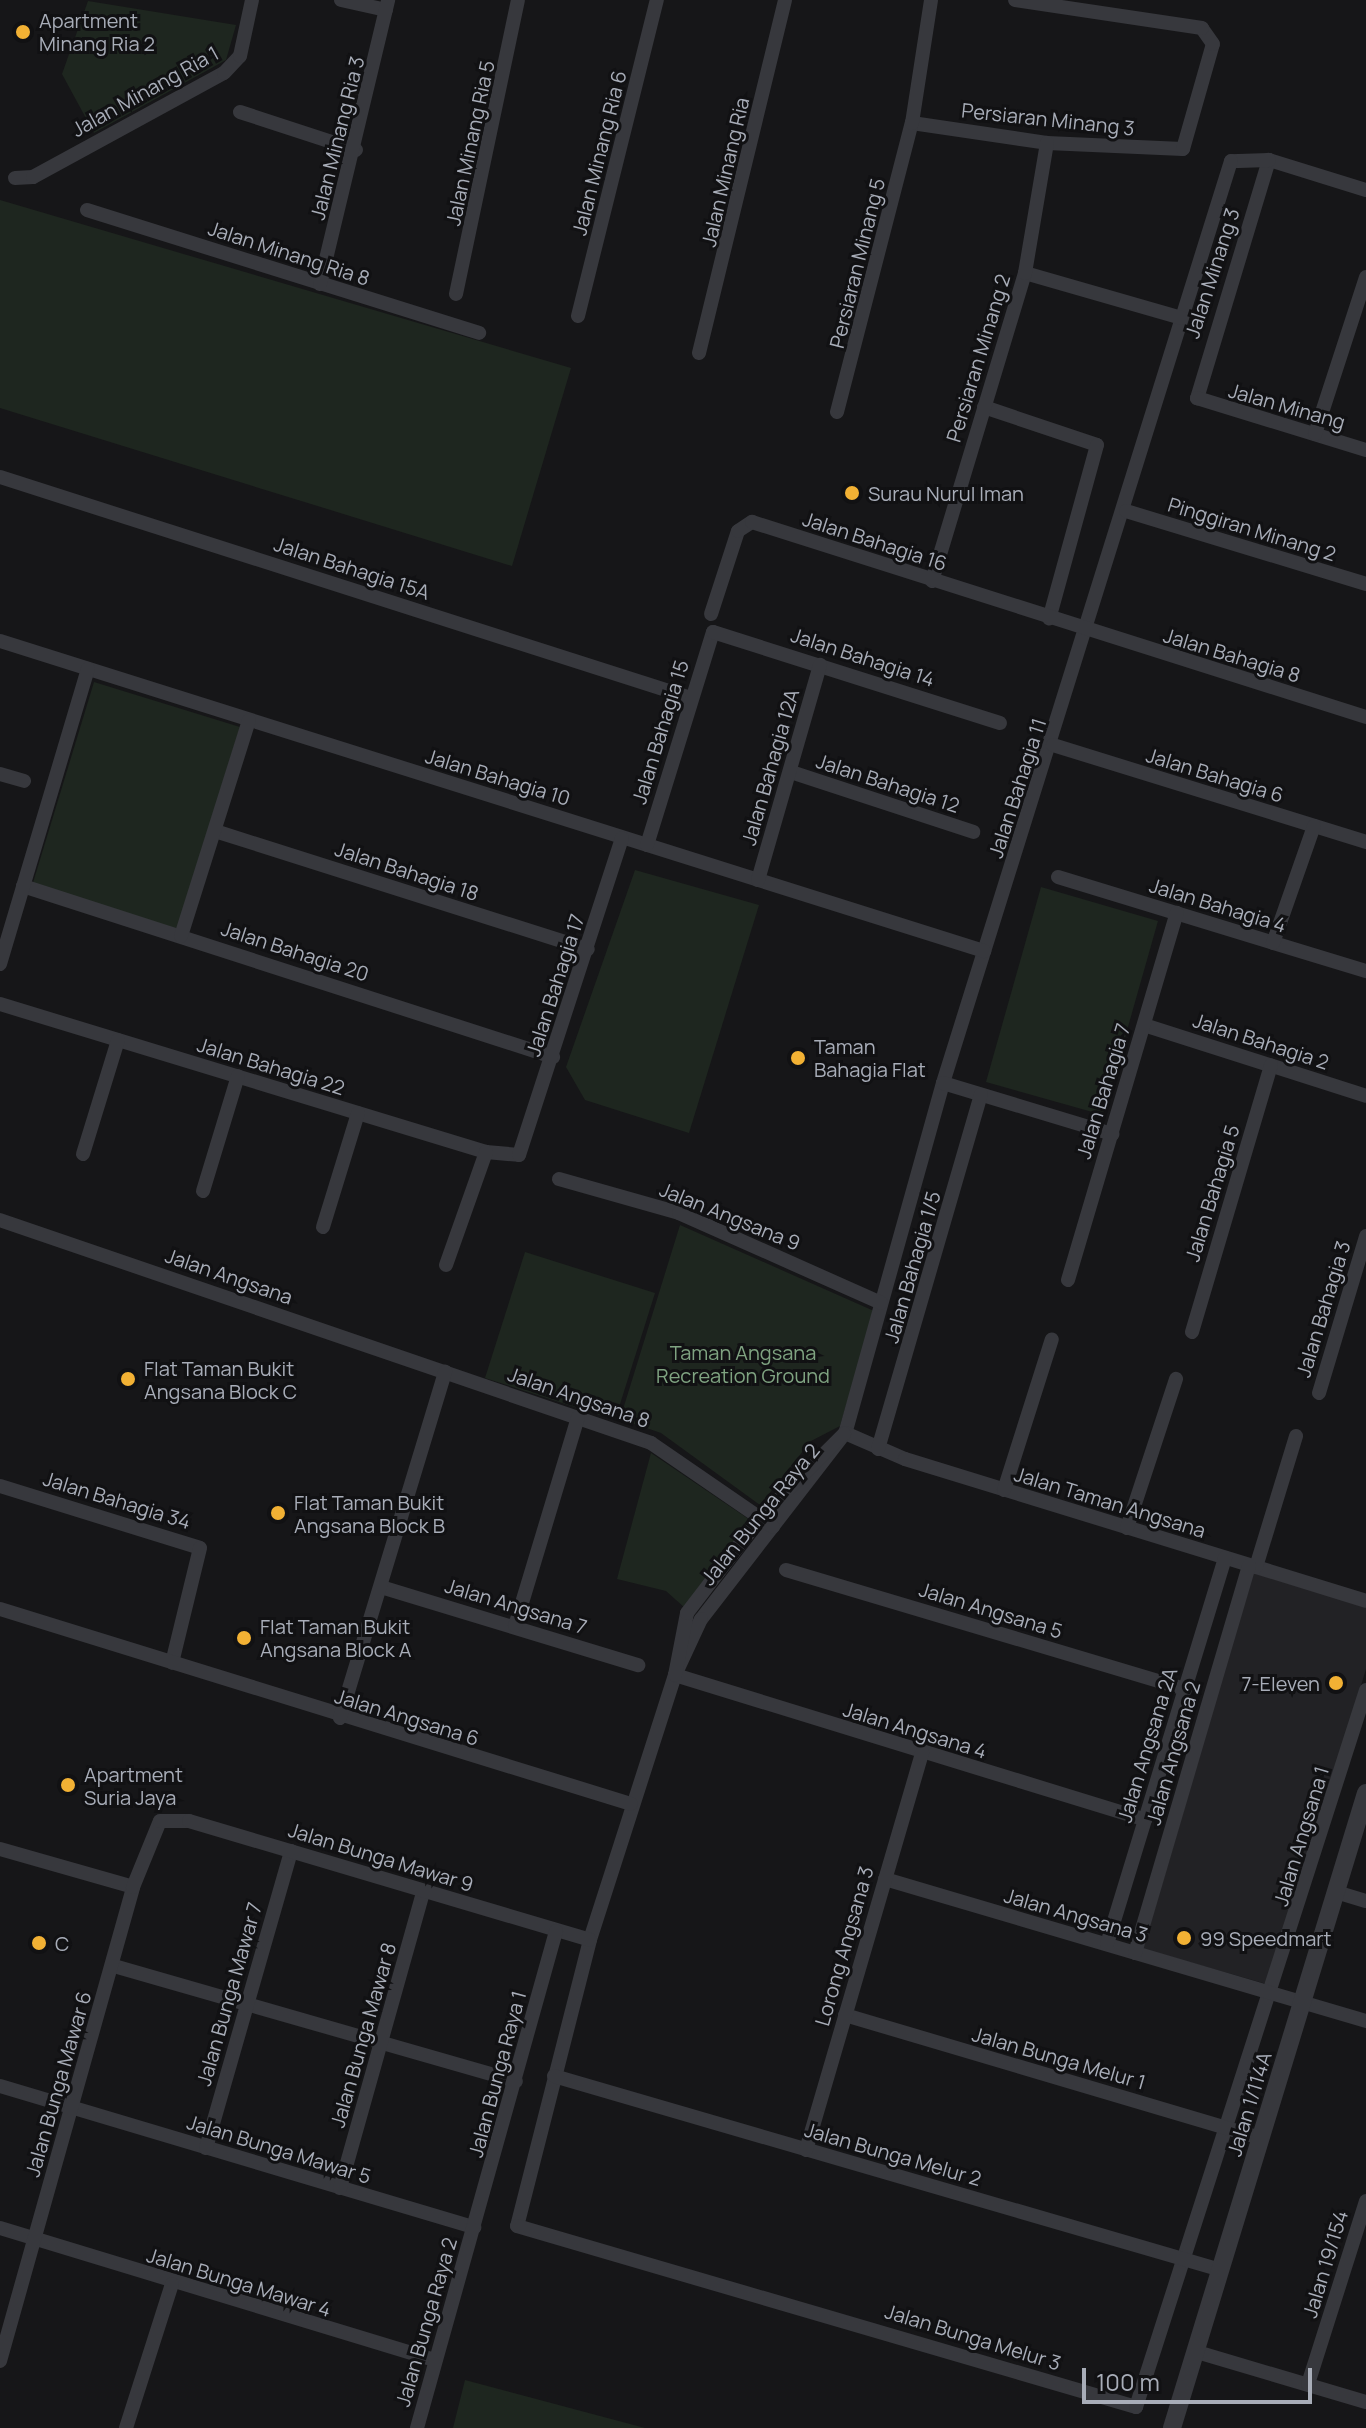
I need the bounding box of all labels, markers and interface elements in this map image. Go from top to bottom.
place label: Apartment Minang Ria 2 [39,8,155,55]
marker: Apartment Minang Ria 2 [14,23,32,41]
street label: Jalan Minang Ria 1 [67,41,223,141]
street label: Jalan Minang Ria 3 [305,54,369,222]
street label: Jalan Minang Ria 5 [441,58,499,228]
street label: Jalan Minang Ria 6 [567,68,631,238]
street label: Jalan Minang Ria [696,95,754,249]
street label: Persiaran Minang 3 [960,98,1136,140]
street label: Persiaran Minang 5 [824,176,890,350]
street label: Jalan Minang 3 [1180,205,1244,341]
street label: Jalan Minang Ria 8 [205,216,373,290]
street label: Persiaran Minang 2 [941,271,1015,445]
street label: Jalan Minang [1226,378,1348,434]
place label: Surau Nurul Iman [868,481,1024,505]
marker: Surau Nurul Iman [843,484,861,502]
street label: Pinggiran Minang 2 [1165,492,1339,566]
street label: Jalan Bahagia 16 [800,506,950,576]
street label: Jalan Bahagia 15A [271,532,433,604]
street label: Jalan Bahagia 14 [788,622,938,692]
street label: Jalan Bahagia 8 [1161,623,1303,687]
street label: Jalan Bahagia 15 [627,657,693,807]
street label: Jalan Bahagia 12A [736,686,804,848]
street label: Jalan Bahagia 11 [983,715,1051,861]
street label: Jalan Bahagia 6 [1143,743,1287,807]
street label: Jalan Bahagia 10 [423,744,573,810]
street label: Jalan Bahagia 12 [813,749,963,817]
street label: Jalan Bahagia 18 [332,836,482,906]
street label: Jalan Bahagia 4 [1147,873,1289,937]
street label: Jalan Bahagia 17 [521,911,589,1059]
street label: Jalan Bahagia 20 [218,916,372,986]
street label: Jalan Bahagia 2 [1190,1008,1332,1074]
street label: Jalan Bahagia 7 [1071,1021,1135,1161]
street label: Jalan Bahagia 22 [194,1032,348,1100]
place label: Taman Bahagia Flat [814,1034,926,1081]
marker: Taman Bahagia Flat [789,1049,807,1067]
street label: Jalan Bahagia 5 [1180,1122,1244,1264]
street label: Jalan Angsana 9 [656,1177,804,1255]
street label: Jalan Bahagia 1/5 [879,1188,945,1346]
street label: Jalan Bahagia 3 [1291,1238,1355,1380]
street label: Jalan Angsana [162,1243,296,1309]
park label: Taman Angsana Recreation Ground [656,1340,830,1387]
place label: Flat Taman Bukit Angsana Block C [144,1356,297,1403]
street label: Jalan Angsana 8 [505,1361,653,1433]
marker: Flat Taman Bukit Angsana Block C [119,1370,137,1388]
street label: Jalan Bunga Raya 2 [696,1439,824,1589]
street label: Jalan Taman Angsana [1012,1461,1208,1543]
street label: Jalan Bahagia 34 [40,1466,194,1534]
place label: Flat Taman Bukit Angsana Block B [294,1490,445,1537]
marker: Flat Taman Bukit Angsana Block B [269,1504,287,1522]
street label: Jalan Angsana 7 [442,1573,590,1639]
street label: Jalan Angsana 5 [916,1577,1066,1643]
place label: Flat Taman Bukit Angsana Block A [260,1614,411,1661]
marker: Flat Taman Bukit Angsana Block A [235,1629,253,1647]
street label: Jalan Angsana 2A [1112,1665,1182,1825]
place label: 7-Eleven [1241,1671,1320,1695]
marker: 7-Eleven [1327,1674,1345,1692]
street label: Jalan Angsana 2 [1141,1678,1205,1828]
street label: Jalan Angsana 6 [332,1684,482,1750]
street label: Jalan Angsana 4 [840,1697,990,1763]
place label: Apartment Suria Jaya [84,1762,183,1809]
street label: Jalan Angsana 1 [1268,1763,1334,1909]
marker: Apartment Suria Jaya [59,1776,77,1794]
street label: Jalan Bunga Mawar 9 [286,1817,476,1897]
street label: Lorong Angsana 3 [810,1864,878,2028]
street label: Jalan Angsana 3 [1002,1883,1150,1947]
street label: Jalan Bunga Mawar 7 [191,1900,267,2088]
place label: 99 Speedmart [1200,1926,1332,1950]
marker: 99 Speedmart [1175,1929,1193,1947]
place label: C [55,1931,69,1955]
marker: C [30,1934,48,1952]
street label: Jalan Bunga Mawar 8 [325,1940,401,2130]
street label: Jalan Bunga Mawar 6 [20,1988,96,2180]
street label: Jalan Bunga Raya 1 [463,1988,531,2160]
street label: Jalan Bunga Melur 1 [970,2022,1148,2094]
street label: Jalan 1/114A [1222,2049,1276,2159]
street label: Jalan Bunga Mawar 5 [184,2110,374,2188]
street label: Jalan Bunga Melur 2 [802,2117,984,2191]
street label: Jalan 19/154 [1297,2207,1353,2321]
street label: Jalan Bunga Raya 2 [390,2235,462,2409]
street label: Jalan Bunga Mawar 4 [144,2243,334,2321]
street label: Jalan Bunga Melur 3 [882,2299,1064,2375]
scale bar [1086,2352,1316,2402]
text: 100 m [1096,2365,1160,2398]

